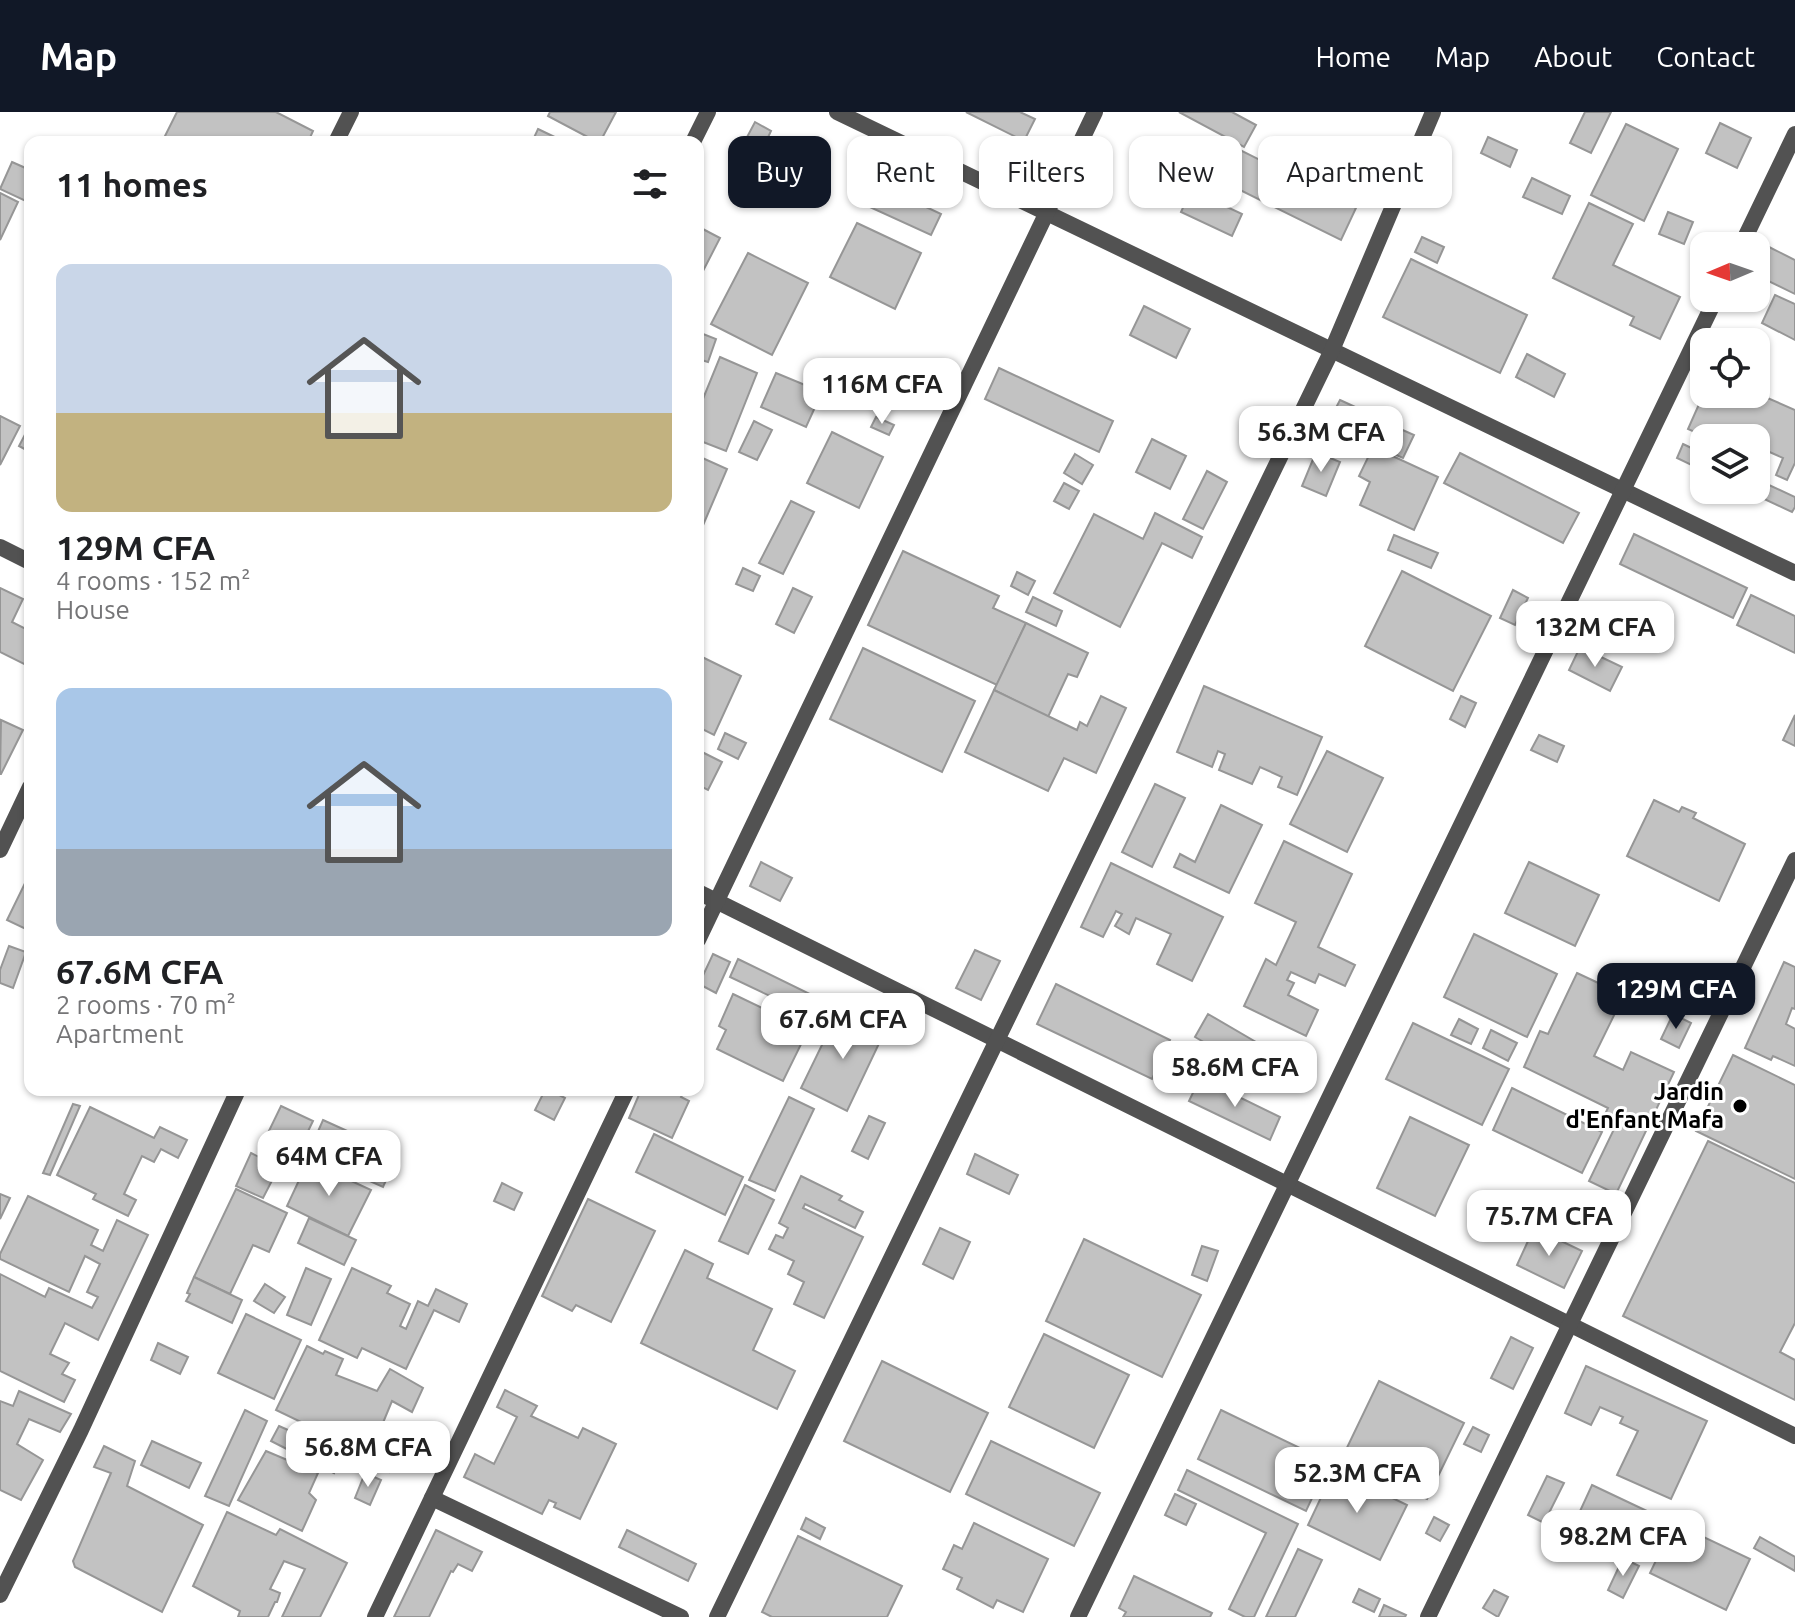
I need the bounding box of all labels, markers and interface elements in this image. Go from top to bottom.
text: Map [40,35,117,77]
text: Home [1316,41,1391,72]
text: Map [1435,41,1490,72]
text: About [1534,41,1612,72]
text: Contact [1656,41,1755,72]
chip: Buy [728,136,831,208]
chip: Rent [847,136,963,208]
chip: Filters [979,136,1113,208]
chip: New [1129,136,1242,208]
chip: Apartment [1258,136,1452,208]
icon: filters [628,162,672,206]
text: 11 homes [56,165,208,203]
north arrow [1690,232,1770,312]
map controls [1690,232,1770,504]
icon: home [292,316,436,460]
button: locate [1690,328,1770,408]
pin: 116M CFA [799,358,965,426]
text: 116M CFA [821,369,943,398]
pin: 56.3M CFA [1229,406,1413,474]
text: 56.3M CFA [1257,417,1385,446]
button: layers [1690,424,1770,504]
text: 129M CFA [56,528,215,566]
text: 4 rooms · 152 m² [56,566,251,595]
text: House [56,595,130,624]
pin: 132M CFA [1512,601,1678,669]
text: 132M CFA [1534,612,1656,641]
icon: home [292,740,436,884]
text: 67.6M CFA [56,952,223,990]
pin: 129M CFA [1593,963,1759,1031]
text: 129M CFA [1615,974,1737,1003]
text: 2 rooms · 70 m² [56,990,236,1019]
pin: 67.6M CFA [751,993,935,1061]
text: 67.6M CFA [779,1004,907,1033]
text: Apartment [56,1019,183,1048]
pin: 58.6M CFA [1143,1041,1327,1109]
text: 58.6M CFA [1171,1052,1299,1081]
place label: Jardin d'Enfant Mafa [1565,1078,1724,1133]
marker: Jardin d'Enfant Mafa [1731,1097,1749,1115]
pin: 64M CFA [255,1130,403,1198]
text: 64M CFA [276,1141,382,1170]
pin: 75.7M CFA [1457,1190,1641,1258]
text: 75.7M CFA [1485,1201,1613,1230]
pin: 56.8M CFA [276,1421,460,1489]
text: 56.8M CFA [304,1432,432,1461]
pin: 52.3M CFA [1265,1447,1449,1515]
text: 52.3M CFA [1293,1458,1421,1487]
pin: 98.2M CFA [1531,1510,1715,1578]
text: 98.2M CFA [1559,1521,1687,1550]

